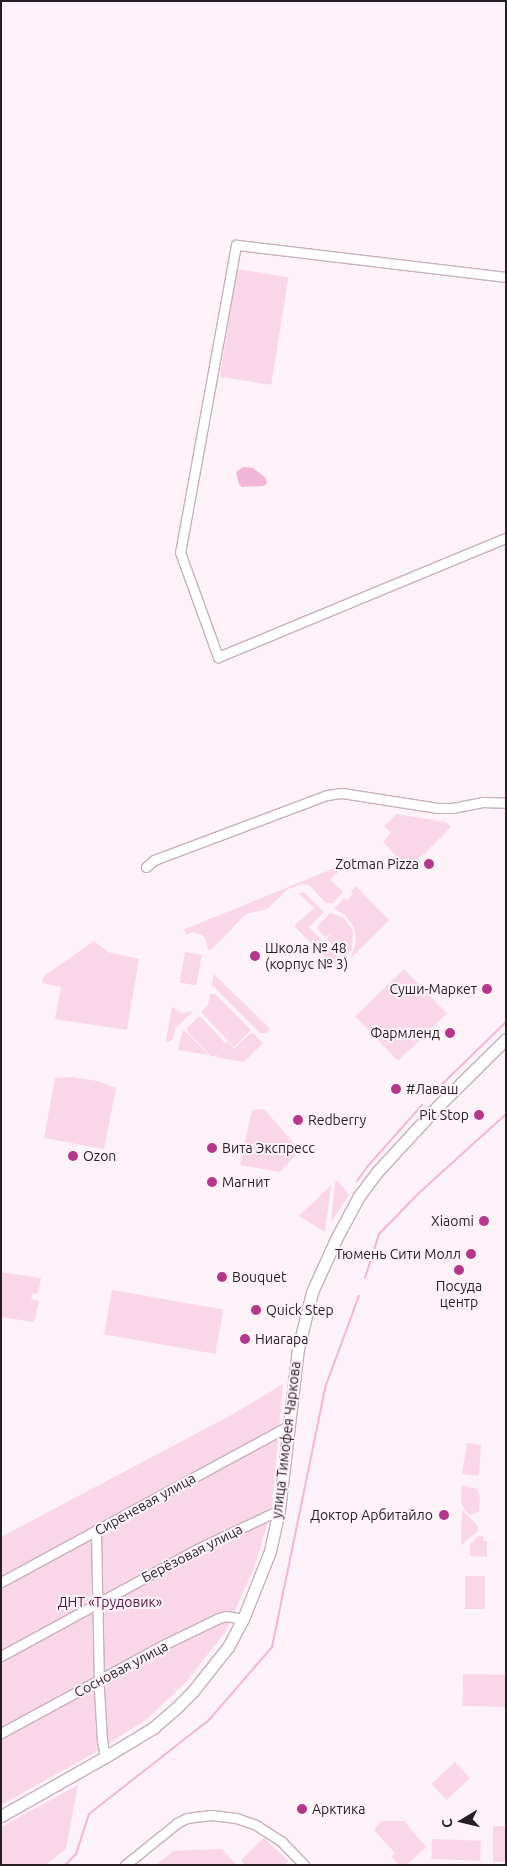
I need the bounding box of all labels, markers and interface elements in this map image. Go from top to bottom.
place label: Zotman Pizza [335,856,419,872]
marker: Zotman Pizza [423,858,435,870]
place label: Школа № 48 (корпус № 3) [265,940,348,972]
marker: Школа № 48 (корпус № 3) [249,950,261,962]
place label: Суши-Маркет [389,981,477,997]
marker: Суши-Маркет [481,983,493,995]
place label: Фармленд [370,1025,440,1041]
marker: Фармленд [444,1027,456,1039]
place label: #Лаваш [406,1081,458,1097]
marker: #Лаваш [390,1083,402,1095]
place label: Pit Stop [419,1107,469,1123]
marker: Pit Stop [473,1109,485,1121]
place label: Redberry [308,1112,366,1128]
marker: Redberry [292,1114,304,1126]
place label: Вита Экспресс [222,1140,315,1156]
marker: Вита Экспресс [206,1142,218,1154]
place label: Ozon [83,1148,116,1164]
marker: Ozon [67,1150,79,1162]
place label: Магнит [222,1174,270,1190]
marker: Магнит [206,1176,218,1188]
place label: Xiaomi [431,1213,474,1229]
marker: Xiaomi [478,1215,490,1227]
place label: Тюмень Сити Молл [335,1246,461,1262]
marker: Тюмень Сити Молл [465,1248,477,1260]
marker: Посуда центр [453,1264,465,1276]
place label: Bouquet [232,1269,286,1285]
marker: Bouquet [216,1271,228,1283]
place label: Посуда центр [436,1278,482,1310]
place label: Quick Step [266,1302,334,1318]
marker: Quick Step [250,1304,262,1316]
place label: Ниагара [255,1331,308,1347]
marker: Ниагара [239,1333,251,1345]
street label: улица Тимофея Чаркова [268,1360,304,1520]
street label: Сиреневая улица [92,1469,198,1539]
place label: Доктор Арбитайло [310,1507,433,1523]
marker: Доктор Арбитайло [437,1508,451,1522]
street label: Берёзовая улица [139,1520,245,1586]
park label: ДНТ «Трудовик» [58,1594,162,1610]
street label: Сосновая улица [71,1637,171,1701]
north arrow [437,1796,487,1846]
place label: Арктика [312,1801,365,1817]
marker: Арктика [296,1803,308,1815]
text: С [439,1818,456,1829]

